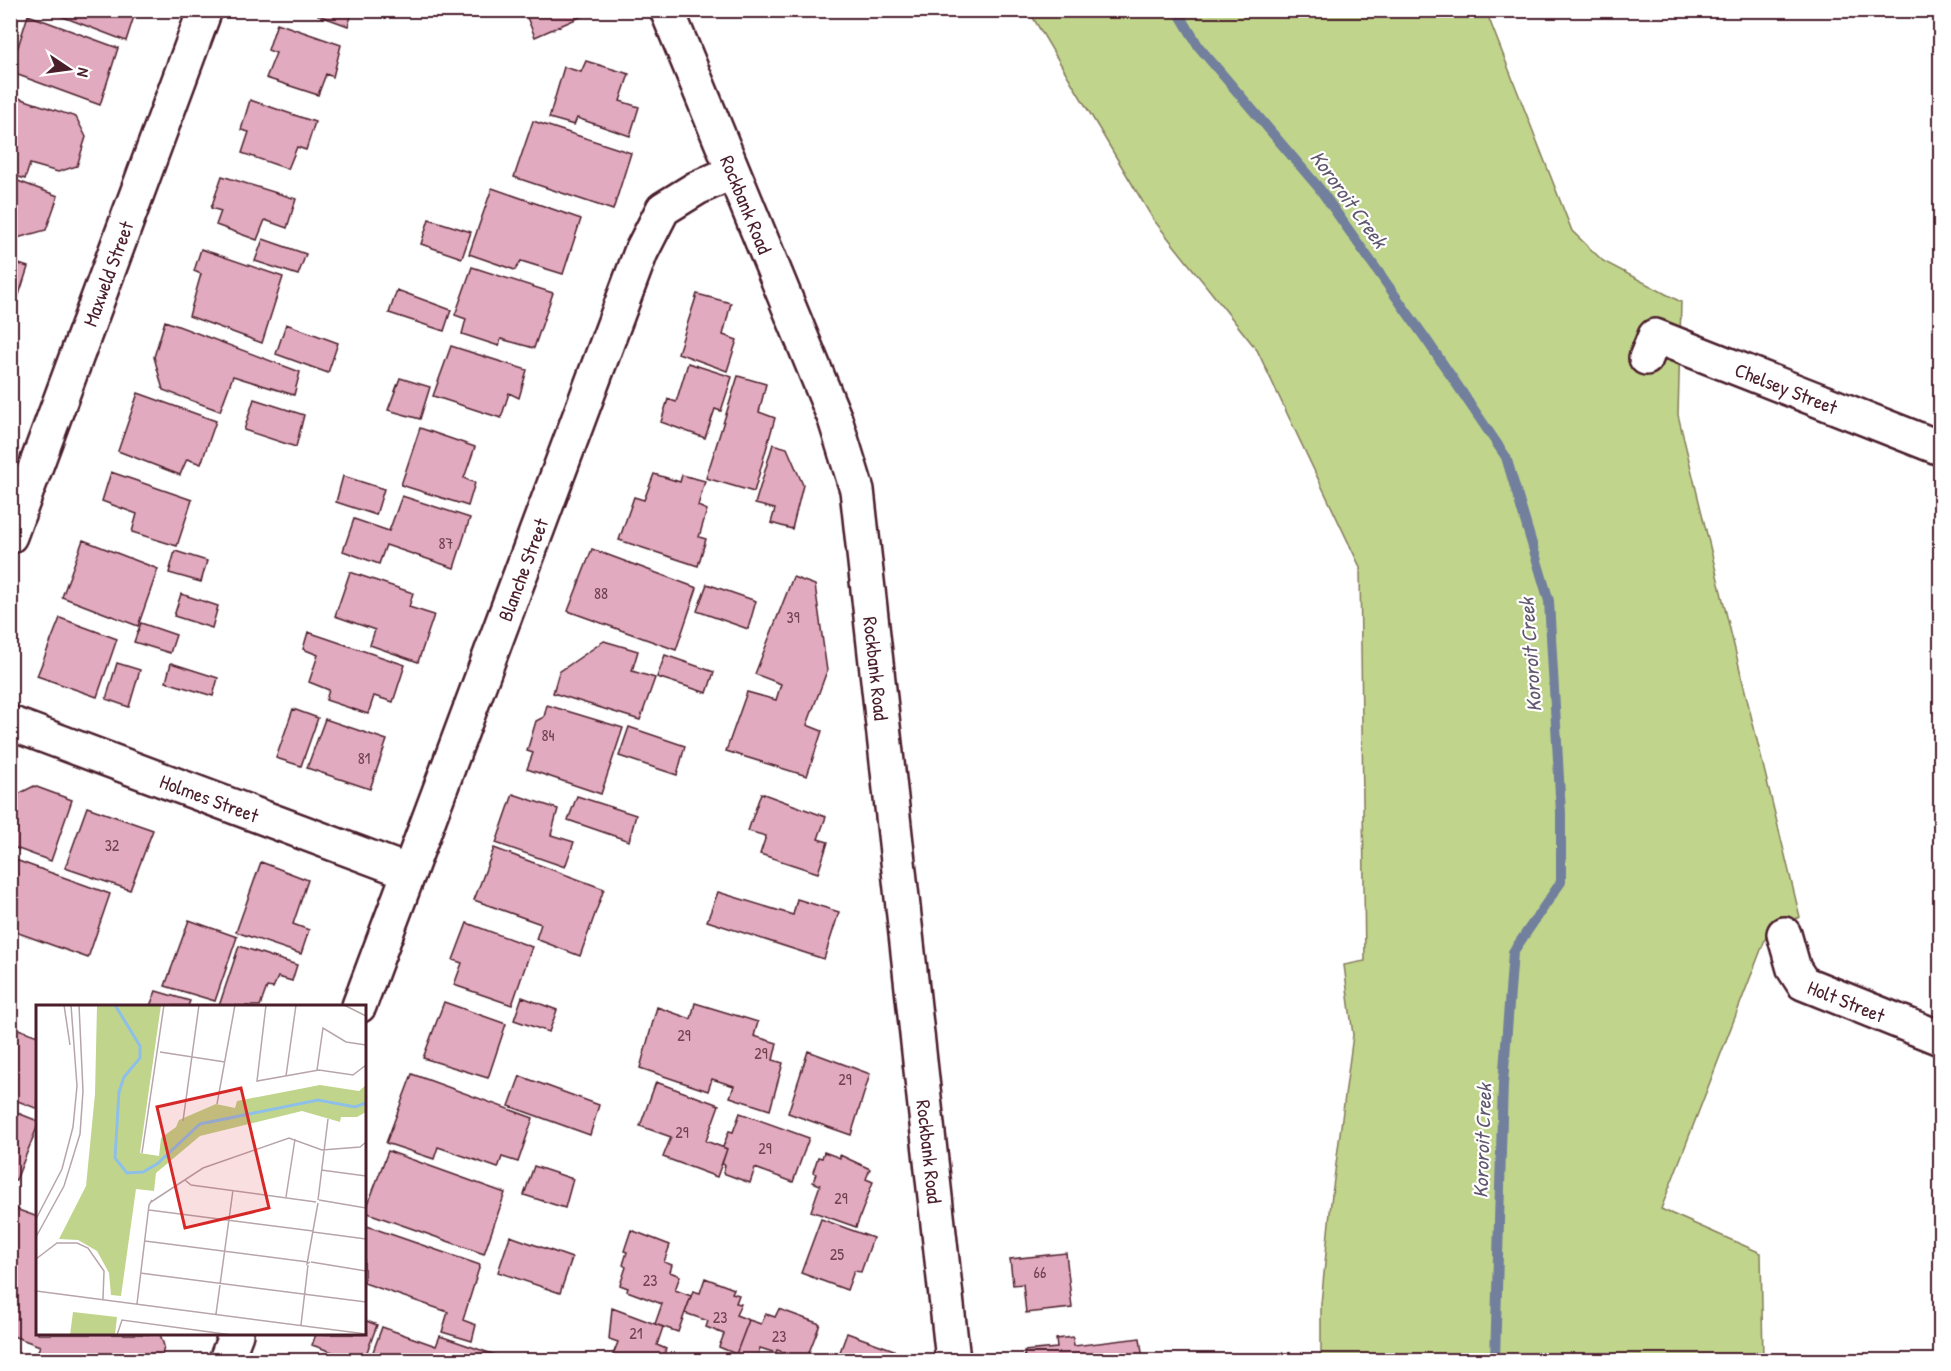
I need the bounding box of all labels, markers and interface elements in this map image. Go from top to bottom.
north arrow [39,39,99,99]
text: N [72,66,95,79]
water label: Kororoit Creek [1304,144,1396,256]
street label: Rockbank Road [715,151,779,258]
street label: Maxweld Street [75,216,140,330]
street label: Chelsey Street [1731,355,1843,420]
street label: Blanche Street [491,513,554,625]
house number: 87 [439,532,453,554]
house number: 88 [594,582,608,604]
water label: Kororoit Creek [1511,595,1548,713]
house number: 39 [786,606,800,628]
street label: Rockbank Road [858,615,896,722]
house number: 84 [542,724,554,746]
house number: 81 [358,747,371,769]
street label: Holmes Street [156,767,264,829]
house number: 32 [105,834,120,856]
street label: Holt Street [1804,973,1890,1029]
inset map [36,1005,366,1335]
house number: 29 [677,1024,691,1046]
house number: 29 [754,1042,768,1064]
house number: 29 [838,1068,852,1090]
water label: Kororoit Creek [1466,1081,1499,1199]
street label: Rockbank Road [911,1098,949,1205]
house number: 29 [675,1121,689,1143]
house number: 29 [758,1137,772,1159]
house number: 29 [834,1187,848,1209]
house number: 25 [830,1243,844,1265]
house number: 66 [1034,1261,1046,1283]
house number: 23 [643,1269,657,1291]
house number: 23 [713,1306,727,1328]
house number: 21 [629,1322,643,1344]
house number: 23 [772,1325,786,1347]

